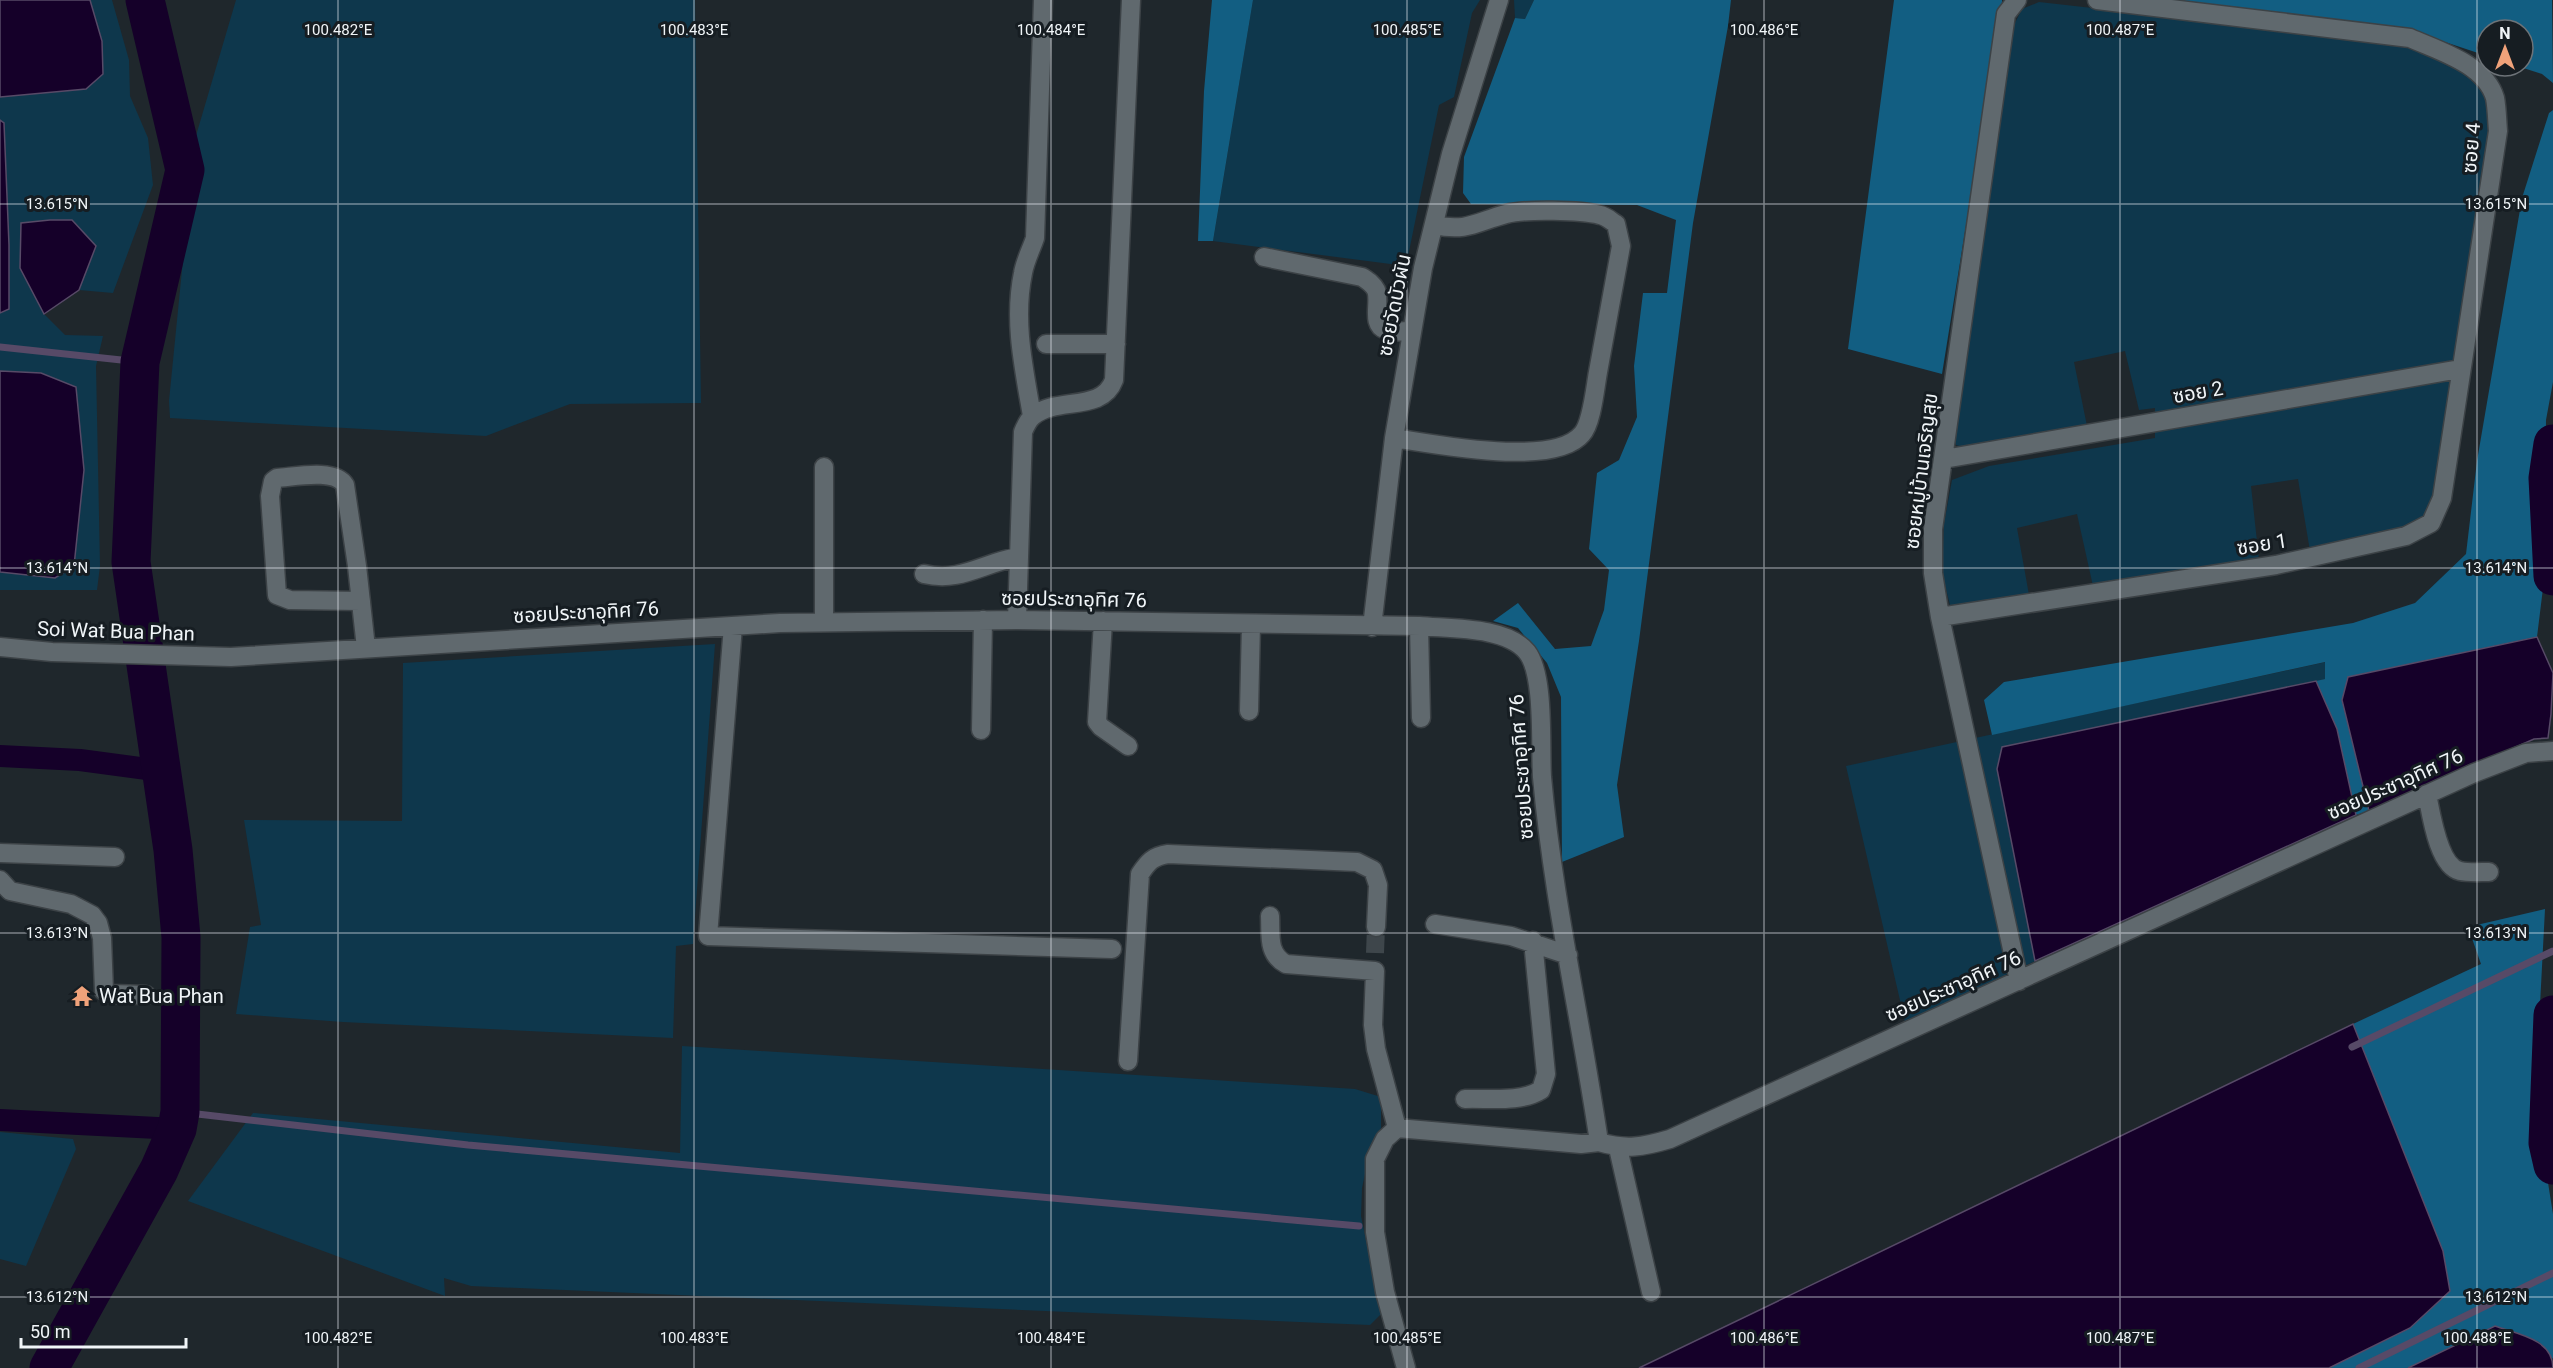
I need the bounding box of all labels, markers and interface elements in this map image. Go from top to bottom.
north arrow [2475,18,2535,78]
text: 100.482°E [304,21,373,39]
text: 100.483°E [660,21,729,39]
text: 100.484°E [1017,21,1086,39]
text: 100.485°E [1373,21,1442,39]
text: 100.486°E [1730,21,1799,39]
text: 100.487°E [2086,21,2155,39]
text: N [2499,24,2511,43]
street label: ซอย 4 [2457,122,2485,174]
text: 13.615°N [26,195,88,213]
text: 13.615°N [2465,195,2527,213]
street label: ซอยวัดบัวผัน [1372,252,1416,358]
street label: ซอย 2 [2171,376,2225,408]
street label: ซอยหมู่บ้านเจริญสุข [1900,391,1943,551]
street label: ซอย 1 [2235,528,2289,560]
text: 13.614°N [26,559,88,577]
text: 13.614°N [2465,559,2527,577]
street label: ซอยประชาอุทิศ 76 [1001,586,1147,612]
street label: ซอยประชาอุทิศ 76 [513,596,659,628]
street label: Soi Wat Bua Phan [37,616,195,646]
street label: ซอยประชาอุทิศ 76 [1504,693,1538,841]
street label: ซอยประชาอุทิศ 76 [2323,743,2467,825]
text: 13.613°N [26,924,88,942]
text: 13.613°N [2465,924,2527,942]
street label: ซอยประชาอุทิศ 76 [1881,945,2025,1027]
temple icon: Wat Bua Phan [70,984,94,1008]
place label: Wat Bua Phan [99,984,224,1008]
text: 13.612°N [26,1288,88,1306]
text: 13.612°N [2465,1288,2527,1306]
scale bar [21,1311,186,1349]
text: 50 m [30,1321,70,1342]
text: 100.482°E [304,1329,373,1347]
text: 100.483°E [660,1329,729,1347]
text: 100.484°E [1017,1329,1086,1347]
text: 100.485°E [1373,1329,1442,1347]
text: 100.486°E [1730,1329,1799,1347]
text: 100.487°E [2086,1329,2155,1347]
text: 100.488°E [2443,1329,2512,1347]

